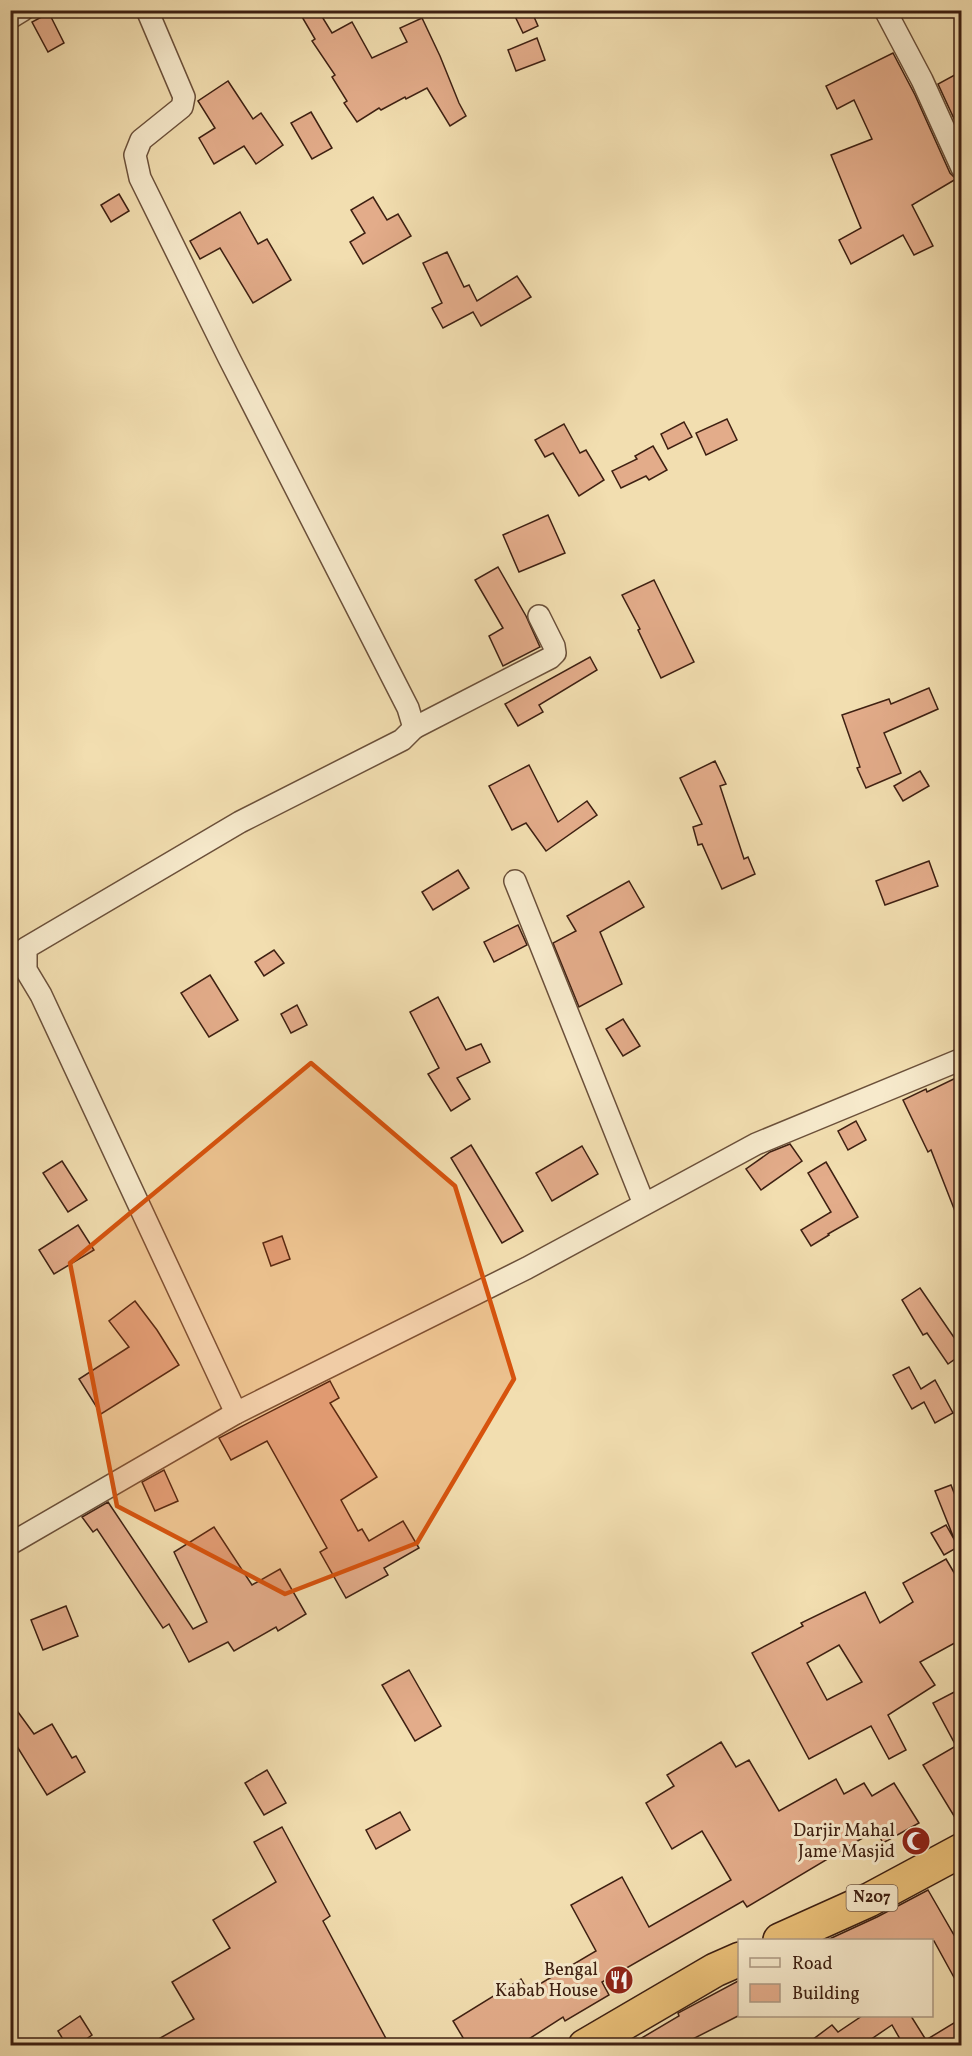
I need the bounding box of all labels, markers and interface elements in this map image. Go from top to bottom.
place label: Darjir Mahal Jame Masjid [793,1819,895,1865]
mosque icon: Darjir Mahal Jame Masjid [900,1825,932,1857]
road number: N207 [846,1885,898,1911]
legend [738,1939,933,2017]
text: Road [792,1952,833,1977]
place label: Bengal Kabab House [495,1958,598,2004]
restaurant icon: Bengal Kabab House [603,1964,635,1996]
text: Building [792,1982,860,2007]

